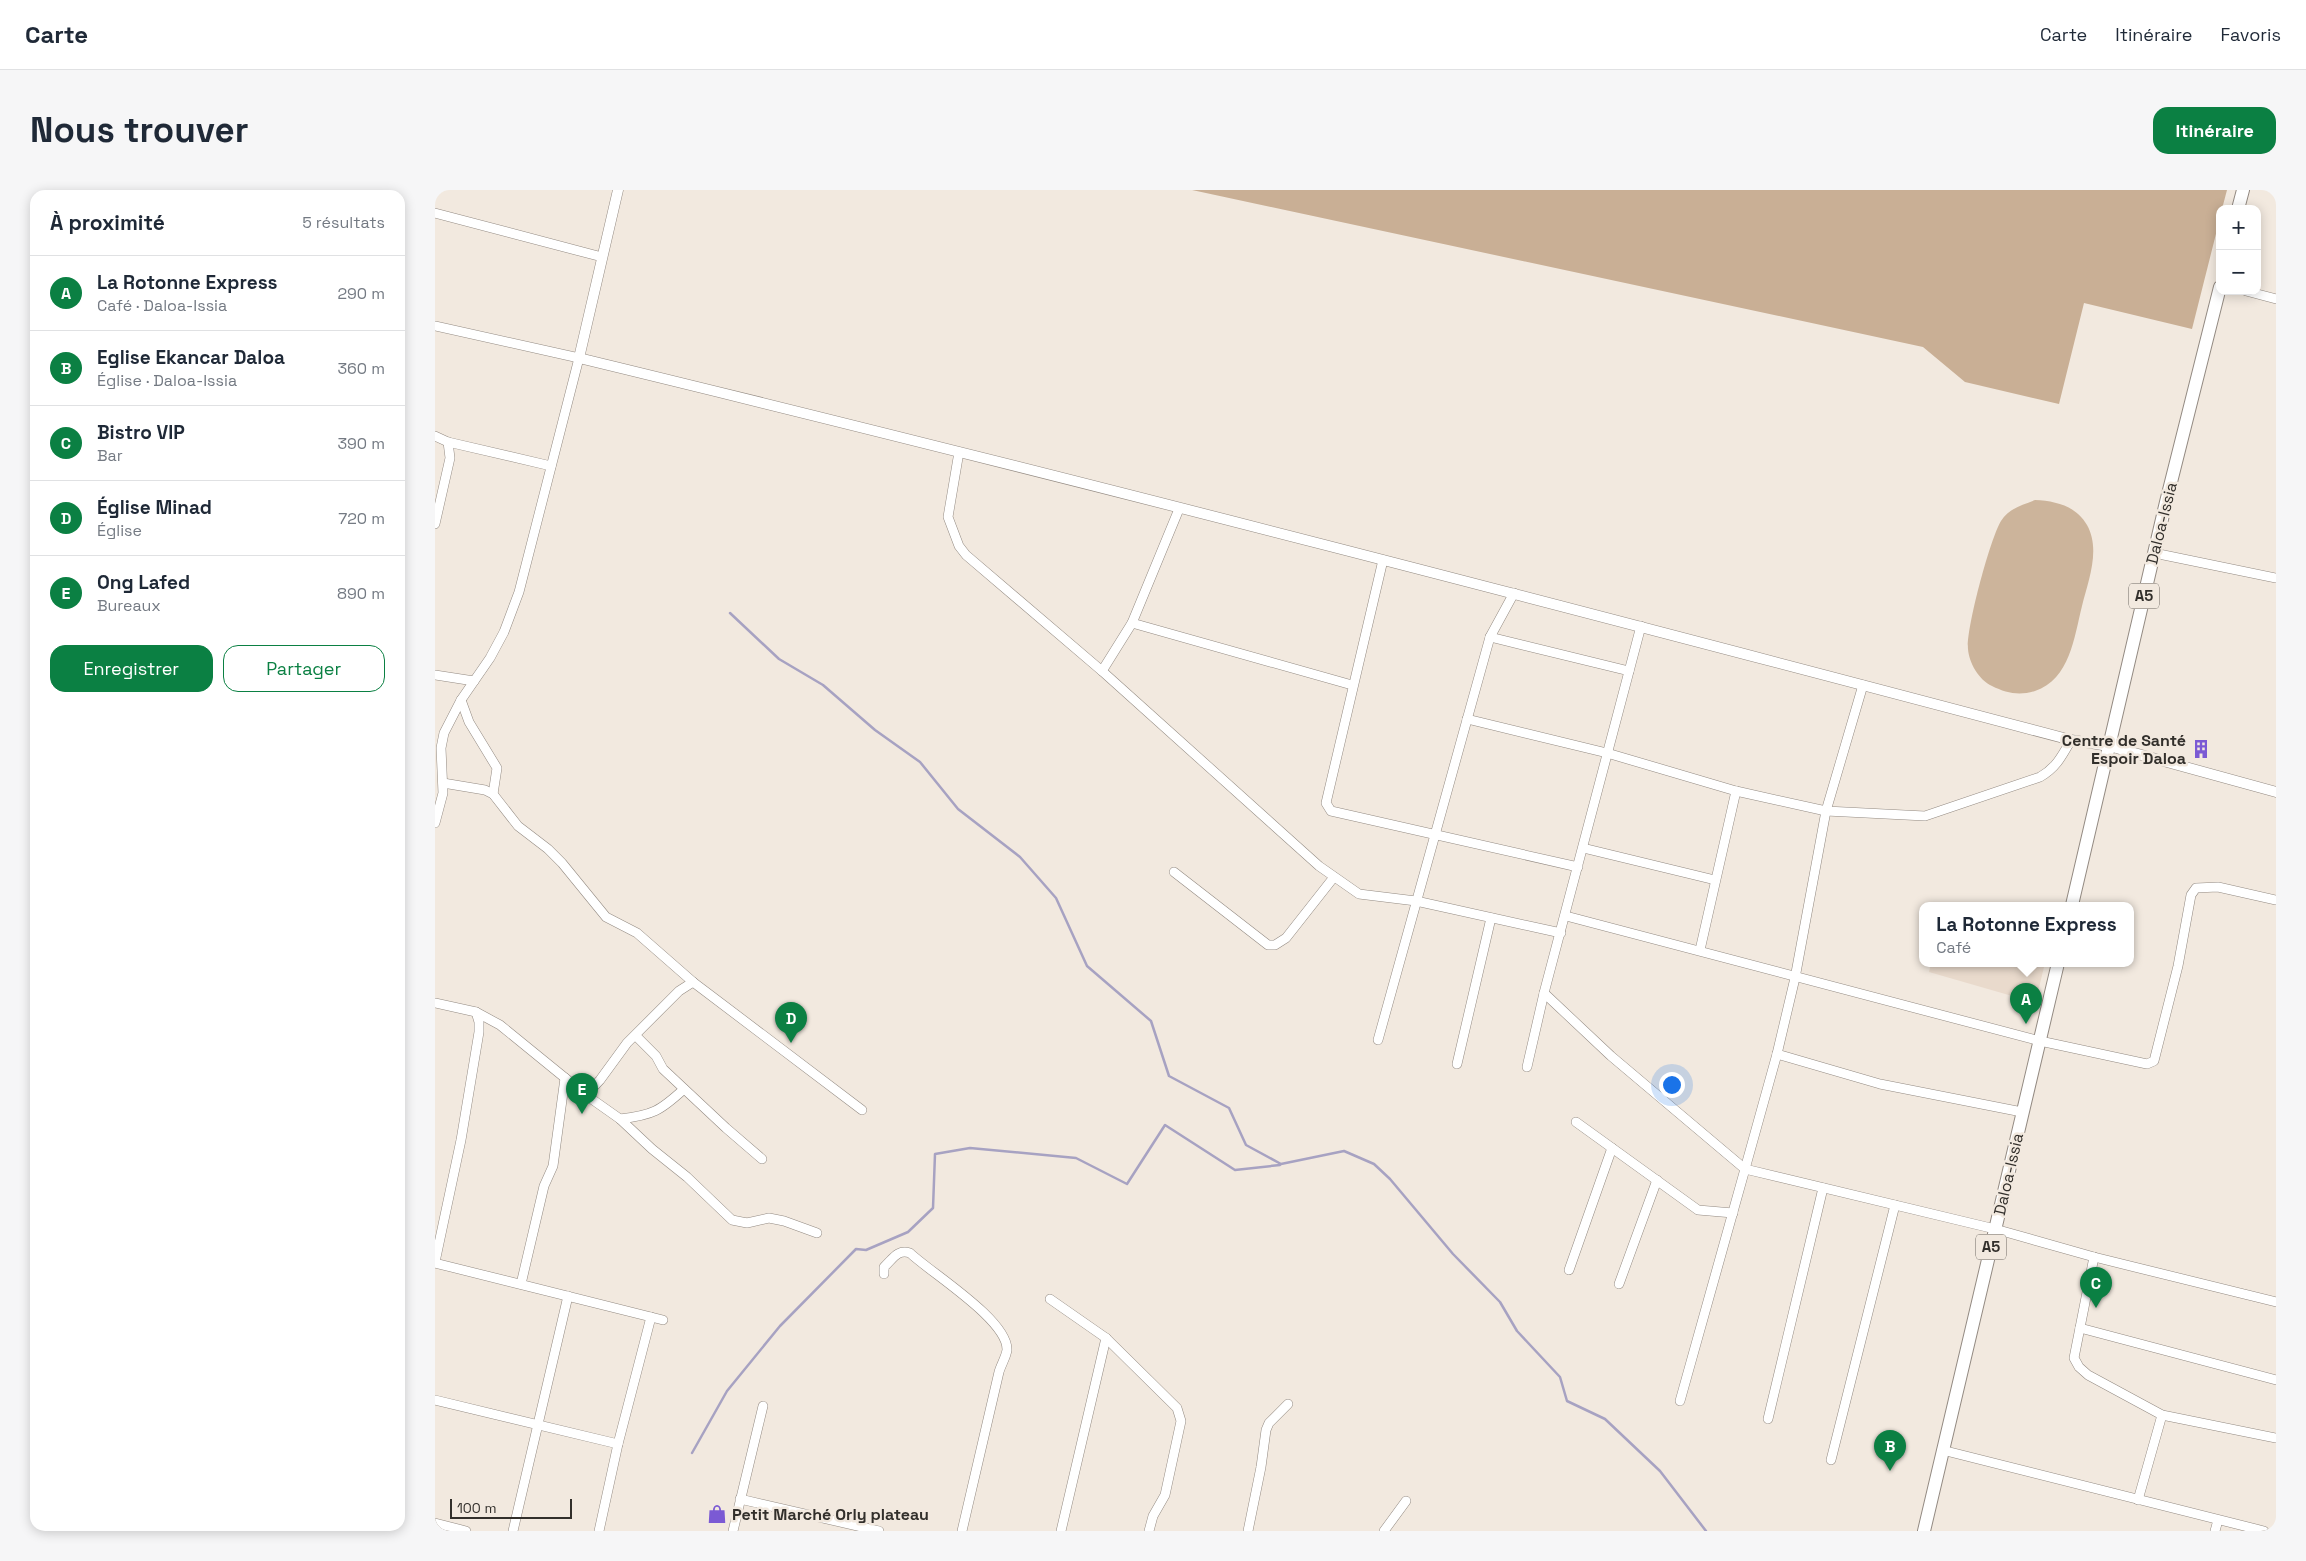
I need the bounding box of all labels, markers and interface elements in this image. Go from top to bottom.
text: Carte [25,19,88,50]
text: Carte [2040,23,2087,46]
text: Itinéraire [2115,23,2192,46]
text: Favoris [2220,23,2281,46]
button: Itinéraire [2153,107,2276,154]
text: Nous trouver [30,108,249,152]
map controls [2216,205,2261,295]
button: + [2216,205,2261,250]
text: À proximité [50,209,165,236]
text: 5 résultats [302,212,385,233]
button: − [2216,250,2261,295]
text: La Rotonne Express [97,270,278,295]
text: A [61,283,71,304]
text: 290 m [337,283,385,304]
text: Café · Daloa-Issia [97,295,227,316]
text: Eglise Ekancar Daloa [97,345,285,370]
text: B [61,358,71,379]
text: 360 m [337,358,385,379]
text: Église · Daloa-Issia [97,370,237,391]
text: Bistro VIP [97,420,185,445]
text: C [61,433,71,454]
text: 390 m [337,433,385,454]
text: Bar [97,445,123,466]
street label: Daloa-Issia [2141,480,2182,566]
text: Église Minad [97,495,212,520]
text: D [61,508,71,529]
text: 720 m [338,508,385,529]
text: Église [97,520,142,541]
text: Ong Lafed [97,570,190,595]
text: E [62,583,70,604]
text: 890 m [337,583,385,604]
road number: A5 [2129,584,2159,608]
text: Bureaux [97,595,161,616]
button: Enregistrer [50,645,213,692]
button: Partager [223,645,385,692]
place label: Centre de Santé Espoir Daloa [2062,730,2186,769]
building icon: Centre de Santé Espoir Daloa [2190,738,2212,760]
popup [1919,902,2134,967]
text: La Rotonne Express [1936,912,2117,937]
text: Café [1936,937,1971,958]
pin: A [2010,983,2042,1024]
pin: D [775,1002,807,1043]
your location [1659,1072,1685,1098]
pin: E [566,1073,598,1114]
street label: Daloa-Issia [1989,1131,2028,1217]
road number: A5 [1976,1234,2006,1260]
pin: C [2080,1267,2112,1308]
pin: B [1874,1430,1906,1471]
scale bar [450,1496,573,1519]
text: 100 m [457,1499,496,1517]
shop icon: Petit Marché Orly plateau [706,1503,728,1525]
place label: Petit Marché Orly plateau [732,1504,929,1525]

